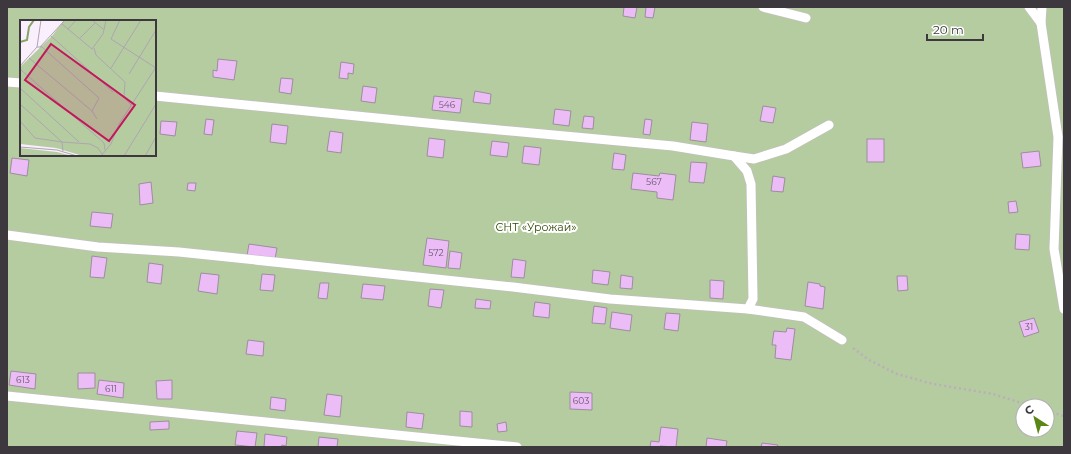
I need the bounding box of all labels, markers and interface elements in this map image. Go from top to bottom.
scale bar [927,16,983,42]
inset map [20,20,156,156]
text: 20 m [933,22,964,37]
house number: 546 [439,99,456,110]
house number: 567 [646,176,662,187]
park label: СНТ «Урожай» [495,220,577,234]
house number: 572 [428,247,444,258]
house number: 31 [1025,321,1033,332]
house number: 613 [16,374,30,385]
house number: 611 [105,383,117,394]
house number: 603 [573,395,589,406]
north arrow [1015,398,1055,438]
text: С [1022,402,1036,418]

